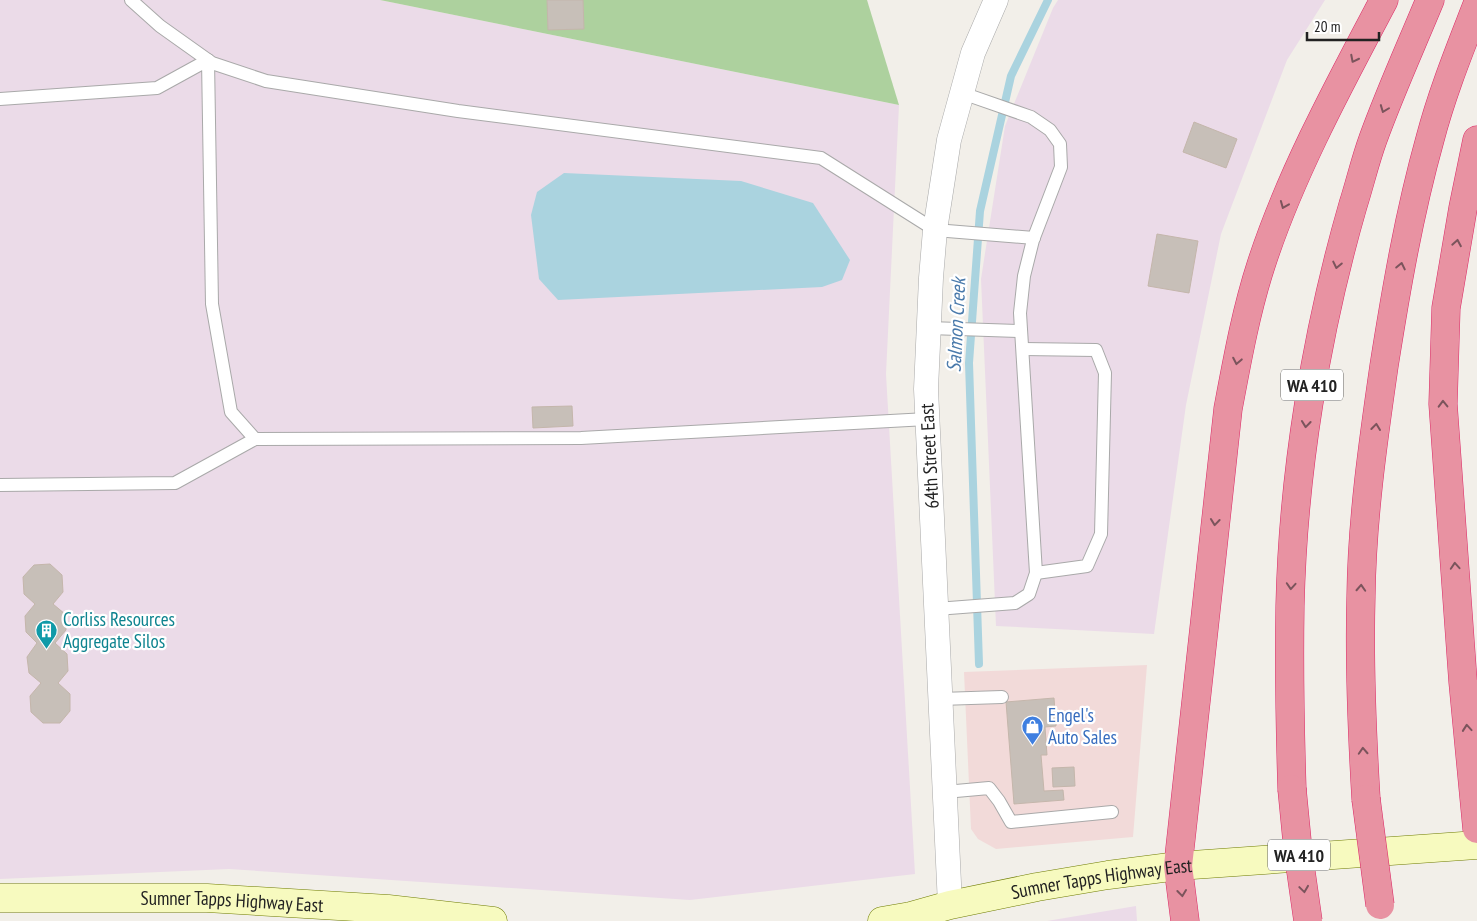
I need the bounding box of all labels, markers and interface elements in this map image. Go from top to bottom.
scale bar [1307,10,1380,42]
text: 20 m [1314,17,1340,36]
one-way arrow [1350,54,1360,63]
one-way arrow [1380,105,1390,113]
one-way arrow [1279,200,1290,209]
one-way arrow [1452,238,1462,247]
one-way arrow [1332,260,1343,269]
one-way arrow [1395,262,1406,271]
water label: Salmon Creek [941,275,972,373]
one-way arrow [1232,356,1243,365]
road number: WA 410 [1281,370,1343,400]
one-way arrow [1438,400,1449,408]
street label: 64th Street East [914,402,944,509]
one-way arrow [1301,420,1312,428]
one-way arrow [1370,422,1381,430]
one-way arrow [1210,518,1221,526]
one-way arrow [1449,562,1460,570]
one-way arrow [1286,582,1297,590]
one-way arrow [1356,584,1366,592]
place label: Corliss Resources Aggregate Silos [63,607,175,653]
building icon: Corliss Resources Aggregate Silos [35,618,59,649]
place label: Engel's Auto Sales [1048,703,1117,749]
shop icon: Engel's Auto Sales [1020,714,1044,745]
one-way arrow [1462,724,1473,732]
one-way arrow [1357,746,1368,754]
road number: WA 410 [1268,840,1330,870]
street label: Sumner Tapps Highway East [1009,853,1194,904]
street label: Sumner Tapps Highway East [140,886,325,917]
one-way arrow [1298,886,1309,894]
one-way arrow [1176,890,1187,898]

